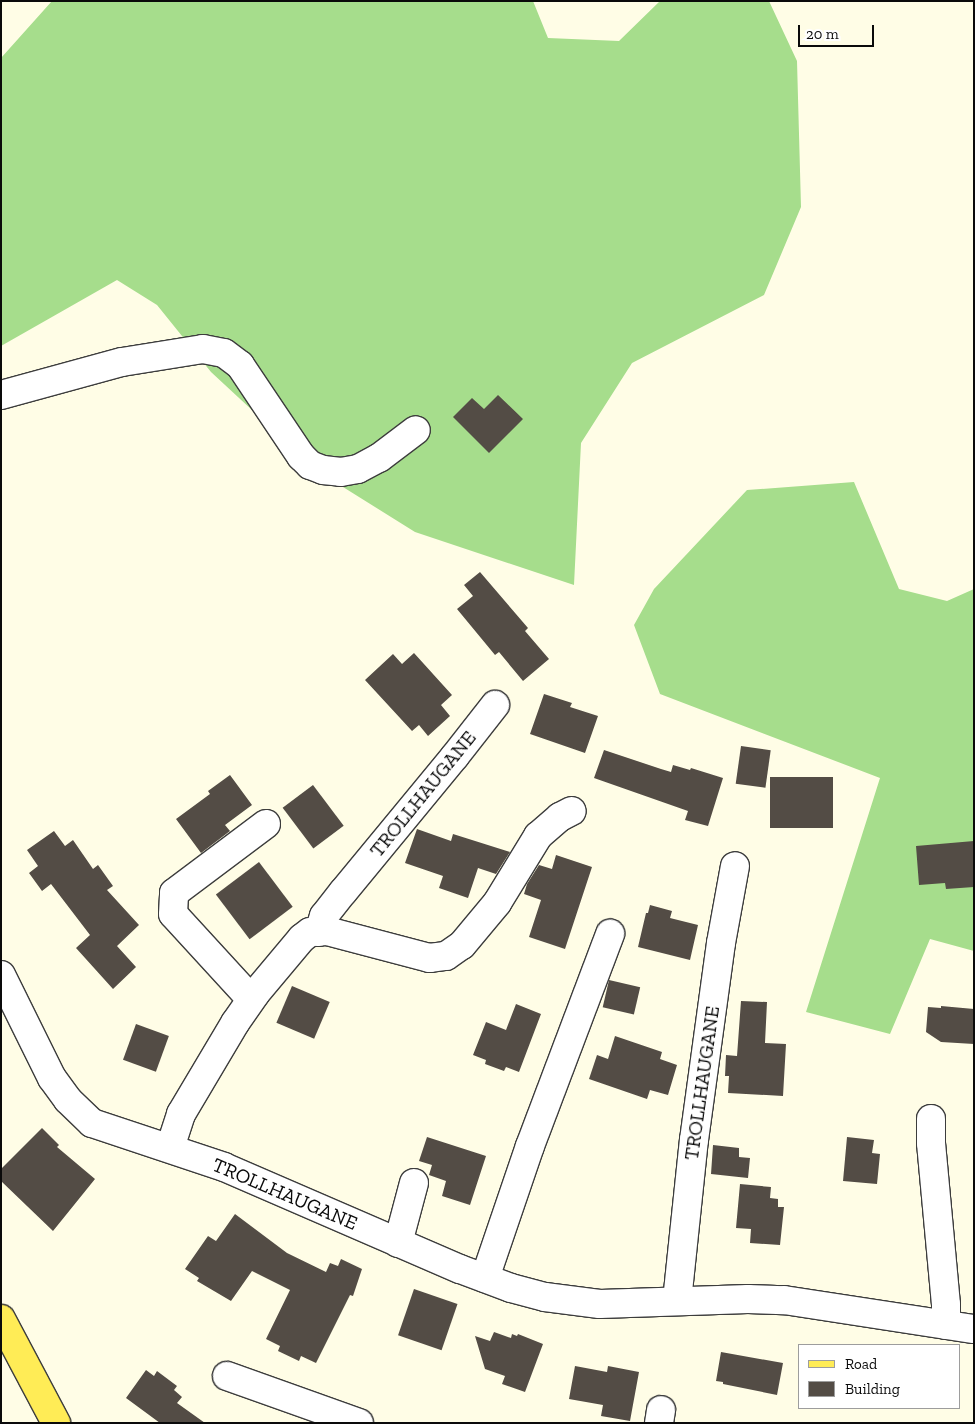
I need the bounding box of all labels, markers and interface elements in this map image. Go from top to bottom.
scale bar [800,15,876,47]
text: 20 m [806,25,839,43]
street label: TROLLHAUGANE [365,726,481,862]
street label: TROLLHAUGANE [679,1004,725,1162]
street label: TROLLHAUGANE [209,1153,361,1235]
legend [798,1344,960,1409]
text: Road [845,1355,877,1373]
text: Building [845,1380,900,1398]

